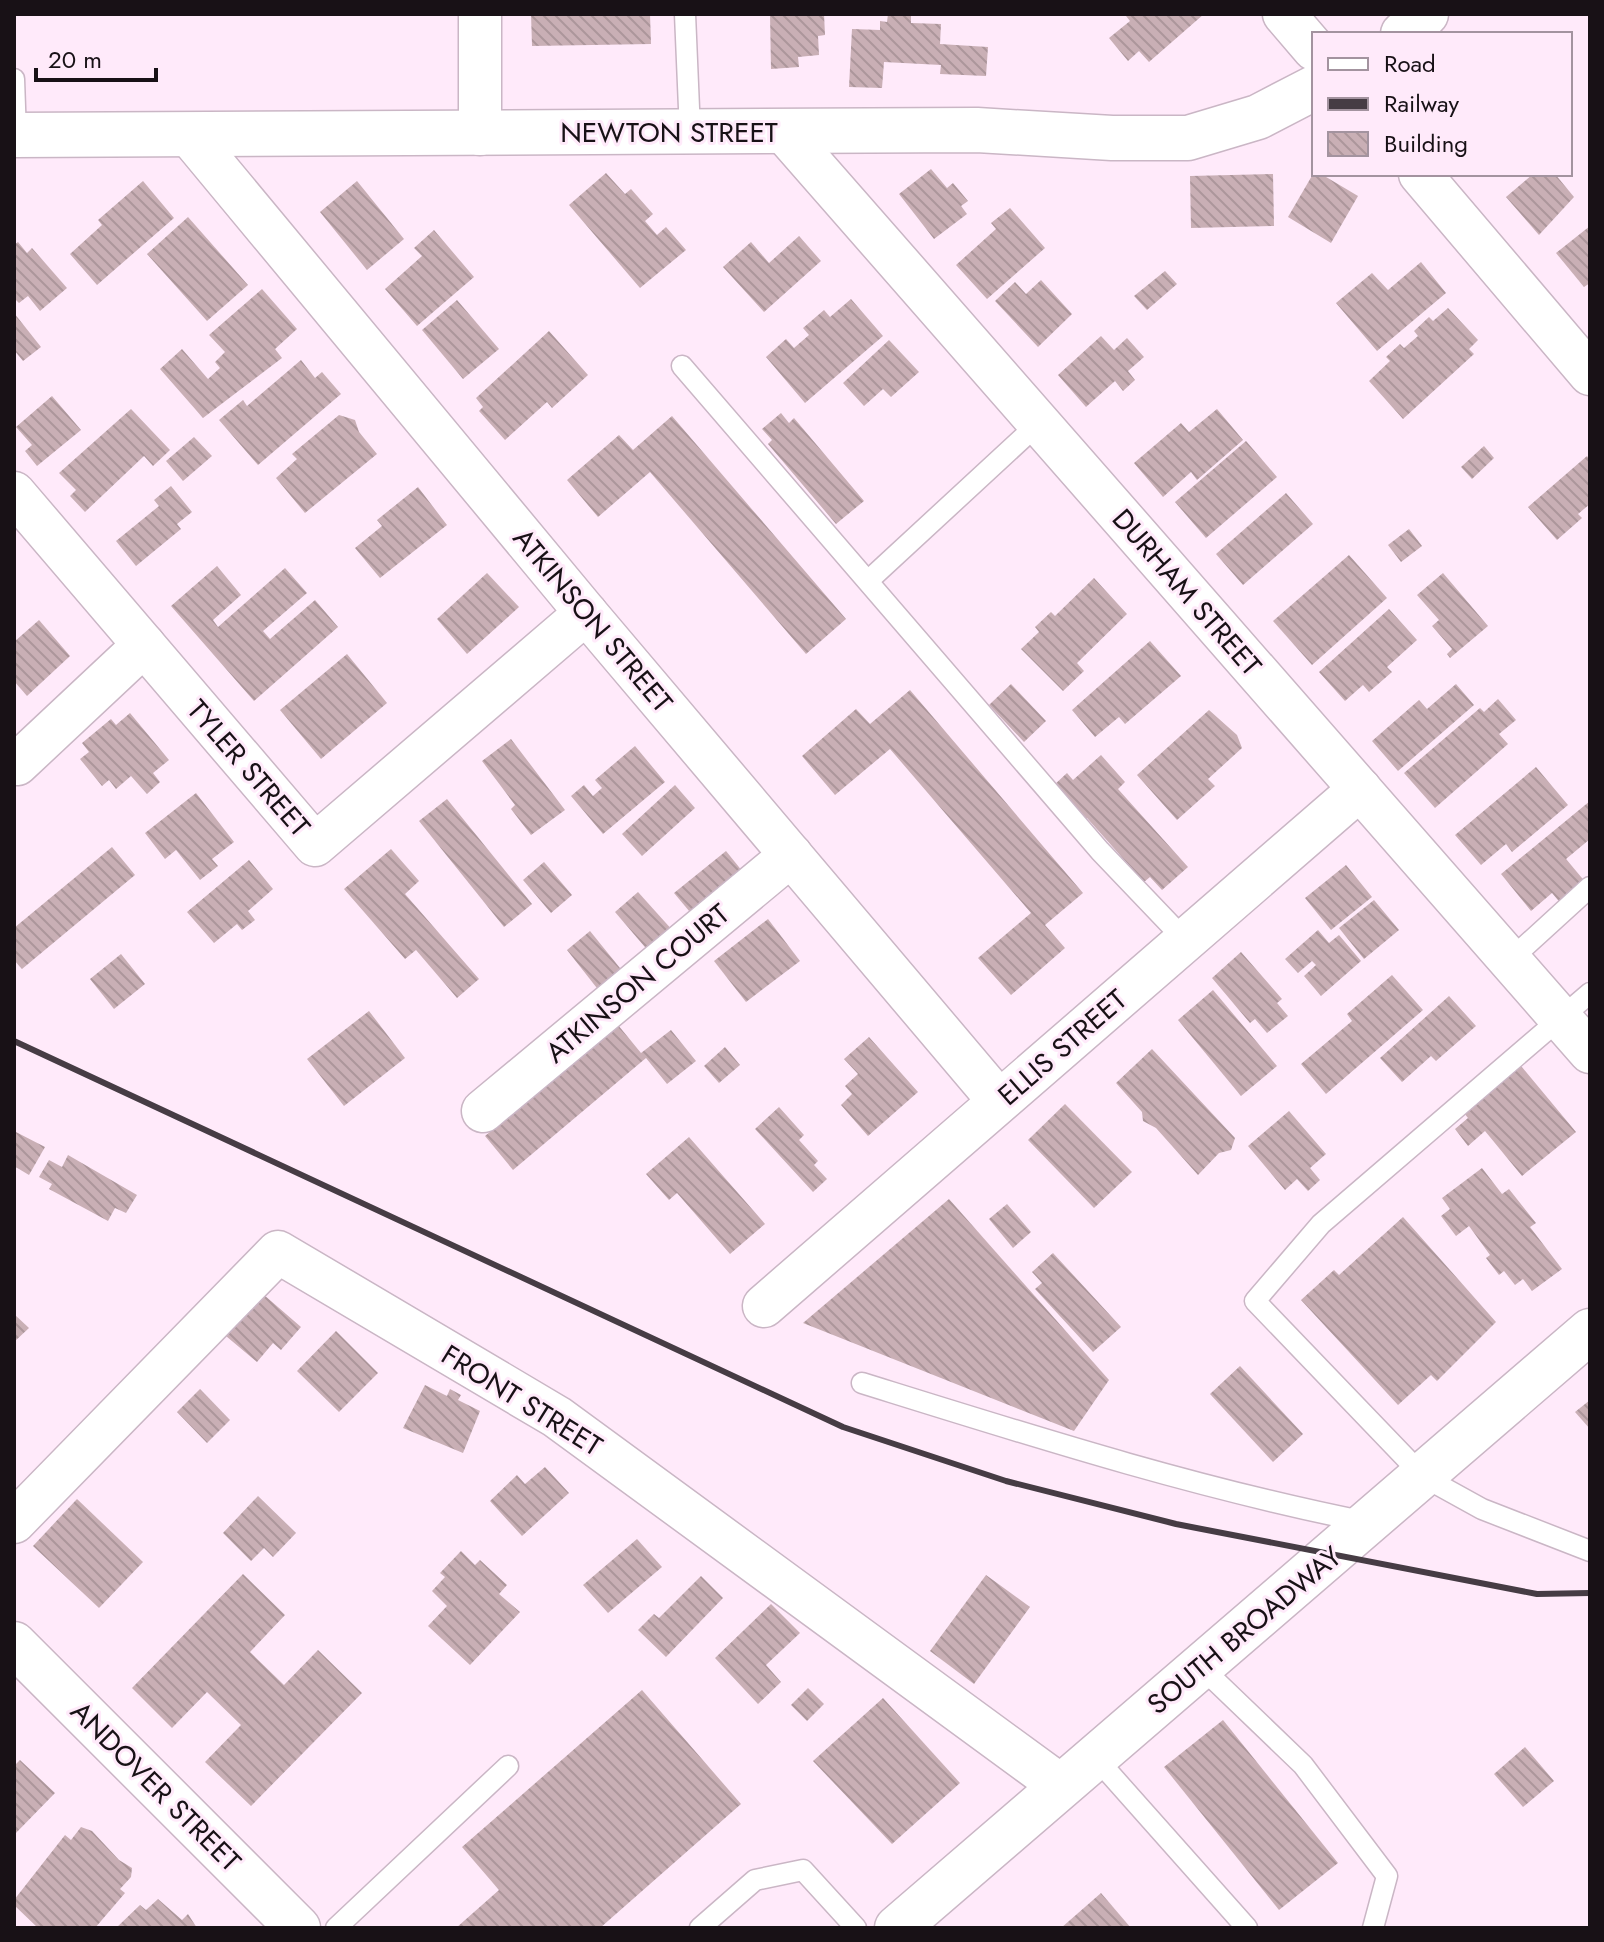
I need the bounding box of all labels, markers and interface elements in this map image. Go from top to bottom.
scale bar [36,32,156,82]
legend [1312,32,1572,176]
text: 20 m [48,42,102,77]
text: Road [1384,46,1436,81]
text: Railway [1384,86,1459,121]
street label: NEWTON STREET [560,112,778,153]
text: Building [1384,126,1468,161]
street label: DURHAM STREET [1102,500,1271,685]
street label: ATKINSON STREET [503,519,682,721]
street label: TYLER STREET [178,691,320,846]
street label: ATKINSON COURT [536,894,738,1073]
street label: ELLIS STREET [989,980,1136,1115]
street label: FRONT STREET [433,1335,610,1466]
street label: SOUTH BROADWAY [1138,1536,1351,1724]
street label: ANDOVER STREET [61,1692,250,1881]

